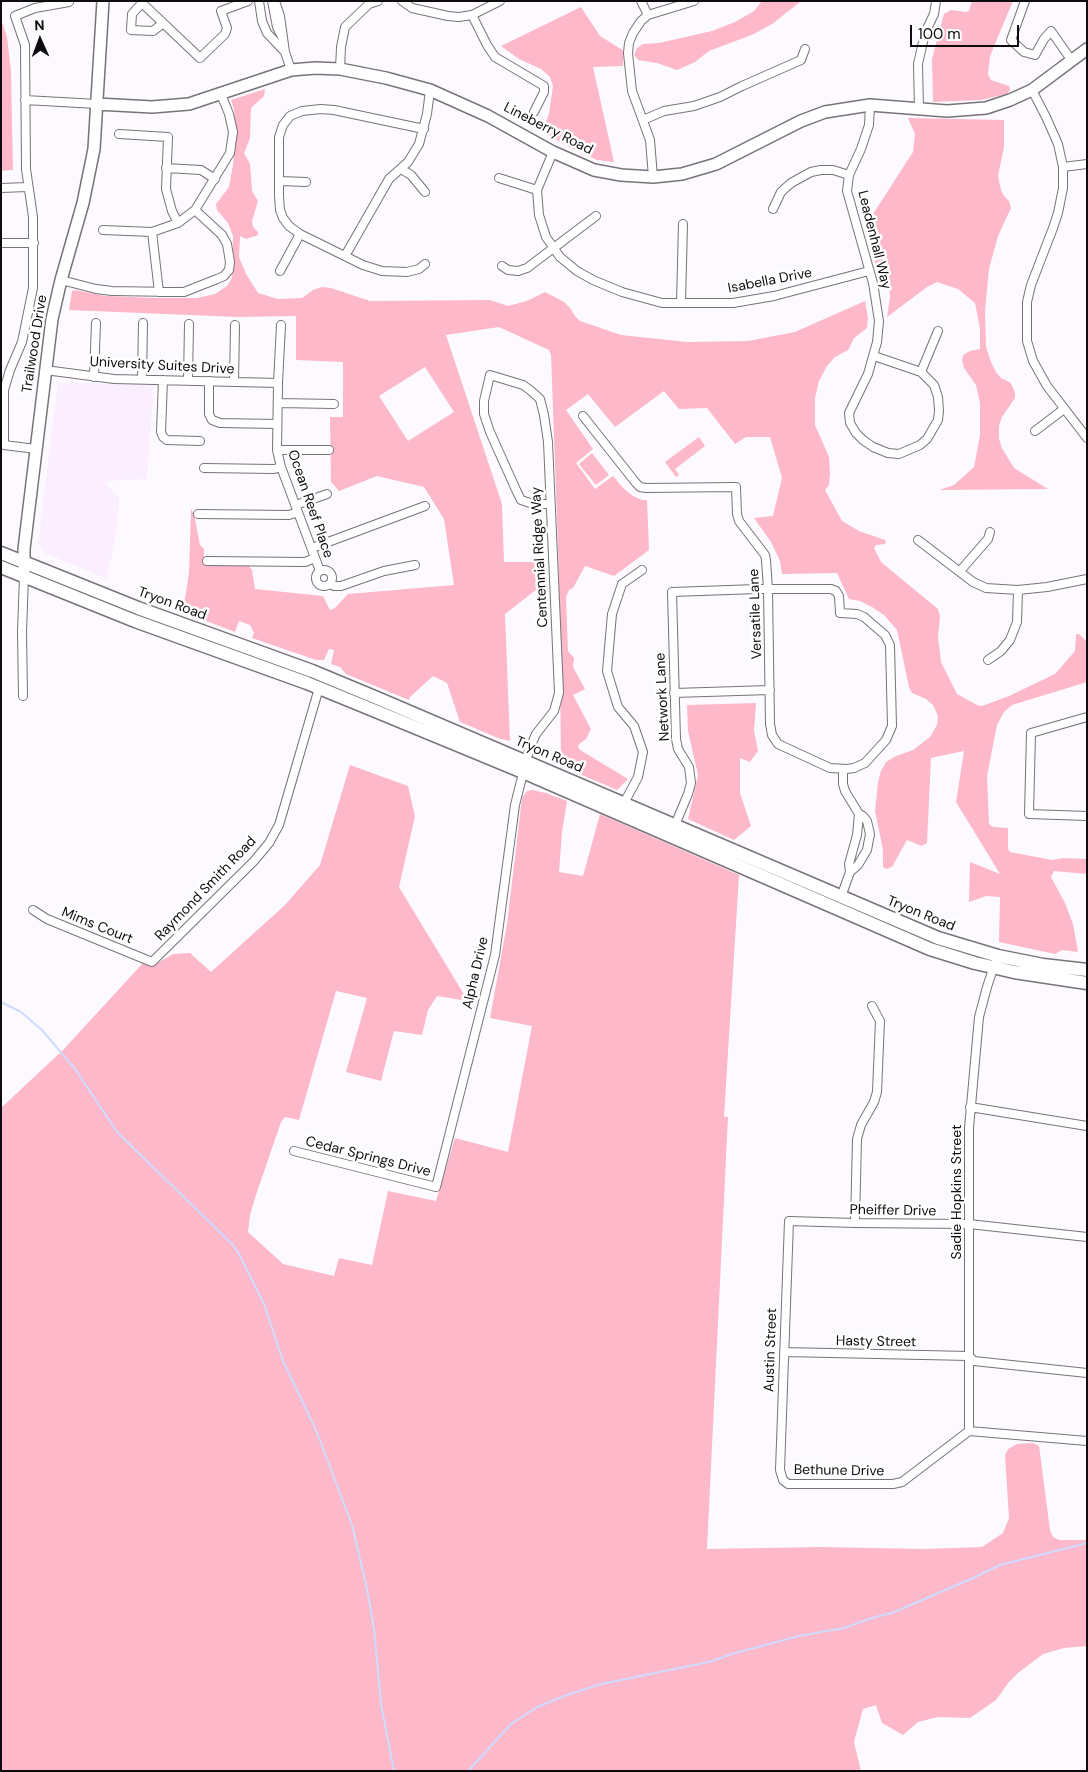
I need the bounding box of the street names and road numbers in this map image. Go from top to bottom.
street label: Lineberry Road [501,99,595,159]
street label: Leadenhall Way [854,189,894,291]
street label: Isabella Drive [726,265,814,297]
street label: Trailwood Drive [19,294,51,394]
street label: University Suites Drive [89,354,235,378]
street label: Ocean Reef Place [284,448,336,560]
street label: Centennial Ridge Way [528,486,552,628]
street label: Versatile Lane [746,568,766,660]
street label: Tryon Road [135,584,209,624]
street label: Network Lane [652,652,674,742]
street label: Tryon Road [513,733,585,777]
street label: Raymond Smith Road [152,833,260,945]
street label: Tryon Road [884,893,958,935]
street label: Mims Court [59,904,135,948]
street label: Alpha Drive [460,935,492,1011]
street label: Sadie Hopkins Street [949,1124,965,1260]
street label: Cedar Springs Drive [304,1133,432,1181]
street label: Pheiffer Drive [849,1202,937,1220]
street label: Austin Street [761,1308,781,1392]
street label: Hasty Street [836,1333,916,1351]
street label: Bethune Drive [794,1462,884,1480]

